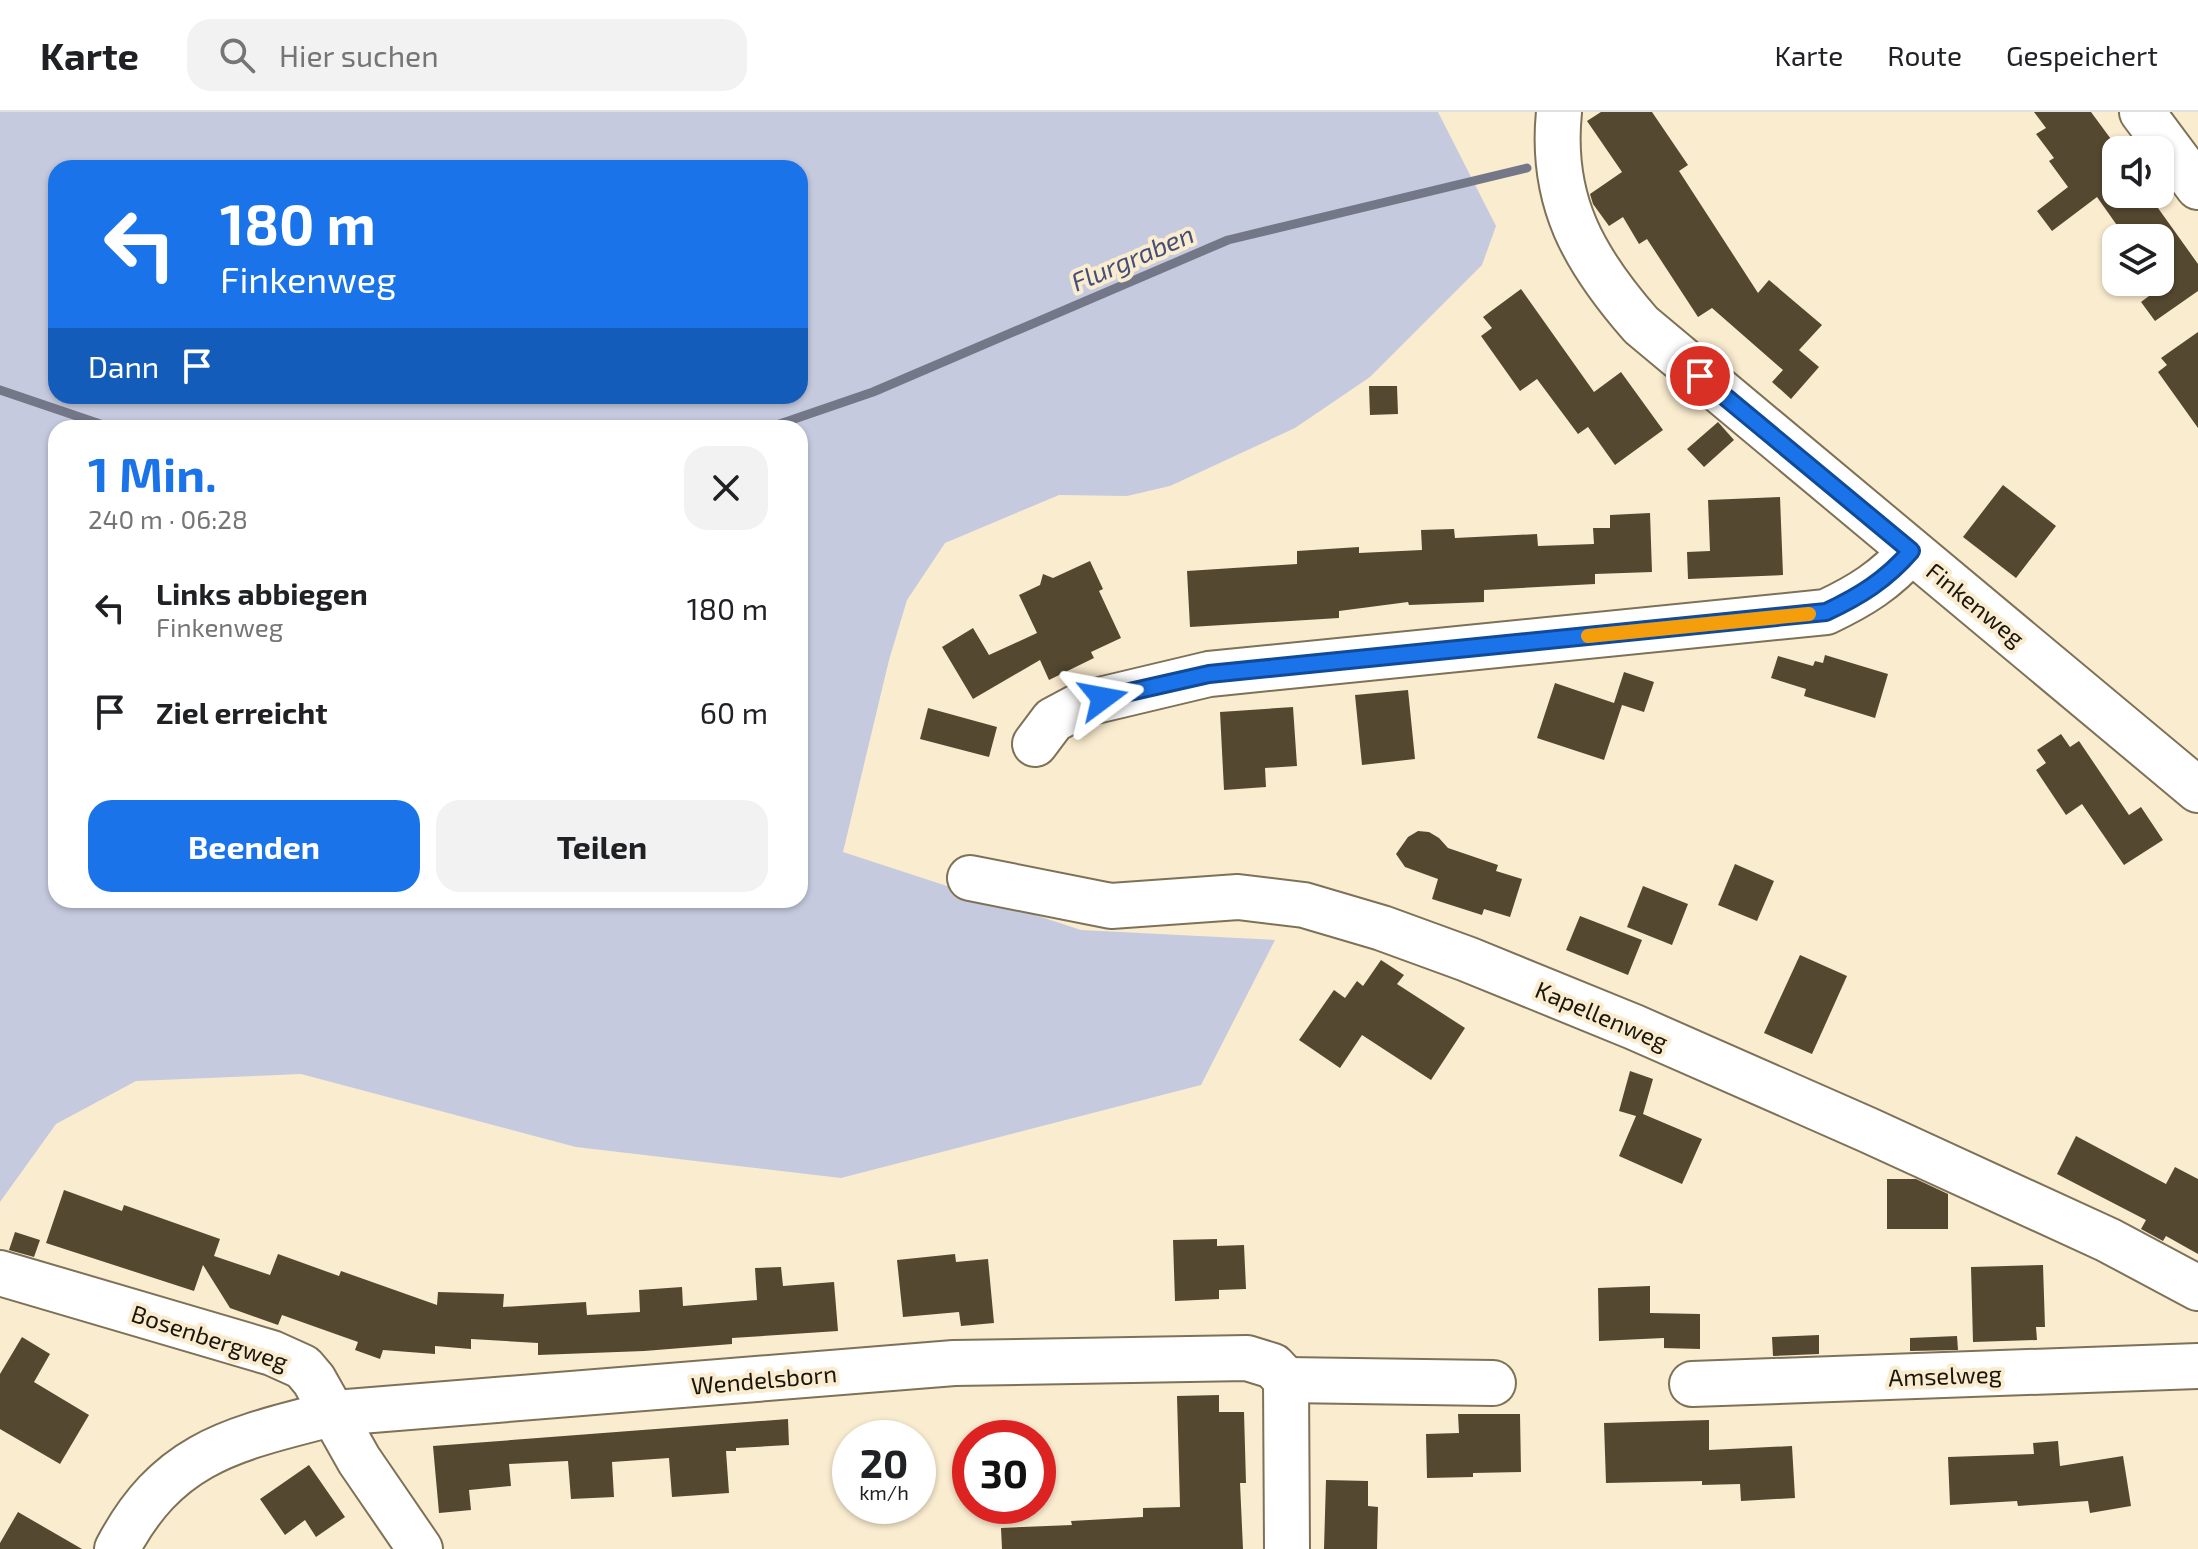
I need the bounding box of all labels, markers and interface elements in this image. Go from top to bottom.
search box [187,19,747,91]
text: Karte [40,32,139,78]
icon: search [215,33,259,77]
text: Hier suchen [279,37,439,73]
text: Karte [1774,38,1843,72]
text: Route [1887,38,1962,72]
text: Gespeichert [2006,38,2158,72]
map controls [2102,136,2174,296]
button: sound [2102,136,2174,208]
text: 180 m [220,189,376,256]
icon: left [88,192,192,296]
water label: Flurgraben [1066,217,1198,297]
button: layers [2102,224,2174,296]
text: Finkenweg [220,257,396,300]
pin [1666,342,1734,410]
icon: arrive [175,344,219,388]
text: Dann [88,348,159,384]
icon: arrive [1678,354,1722,398]
text: 1 Min. [88,444,217,502]
button: close [684,446,768,530]
text: 240 m · 06:28 [88,503,248,534]
street label: Finkenweg [1921,556,2031,652]
text: Links abbiegen [156,575,368,611]
icon: left [88,586,132,630]
text: 180 m [687,590,768,626]
text: Finkenweg [156,611,283,642]
position arrow [1061,656,1145,740]
icon: arrive [88,690,132,734]
text: Ziel erreicht [156,694,328,730]
text: 60 m [700,694,768,730]
button: Beenden [88,800,420,892]
button: Teilen [436,800,768,892]
street label: Kapellenweg [1531,974,1673,1056]
street label: Bosenbergweg [128,1298,292,1376]
street label: Wendelsborn [690,1358,838,1400]
street label: Amselweg [1888,1359,2002,1391]
speed limit sign: 30 [952,1420,1056,1524]
text: 20 [860,1438,908,1486]
text: km/h [859,1480,909,1504]

